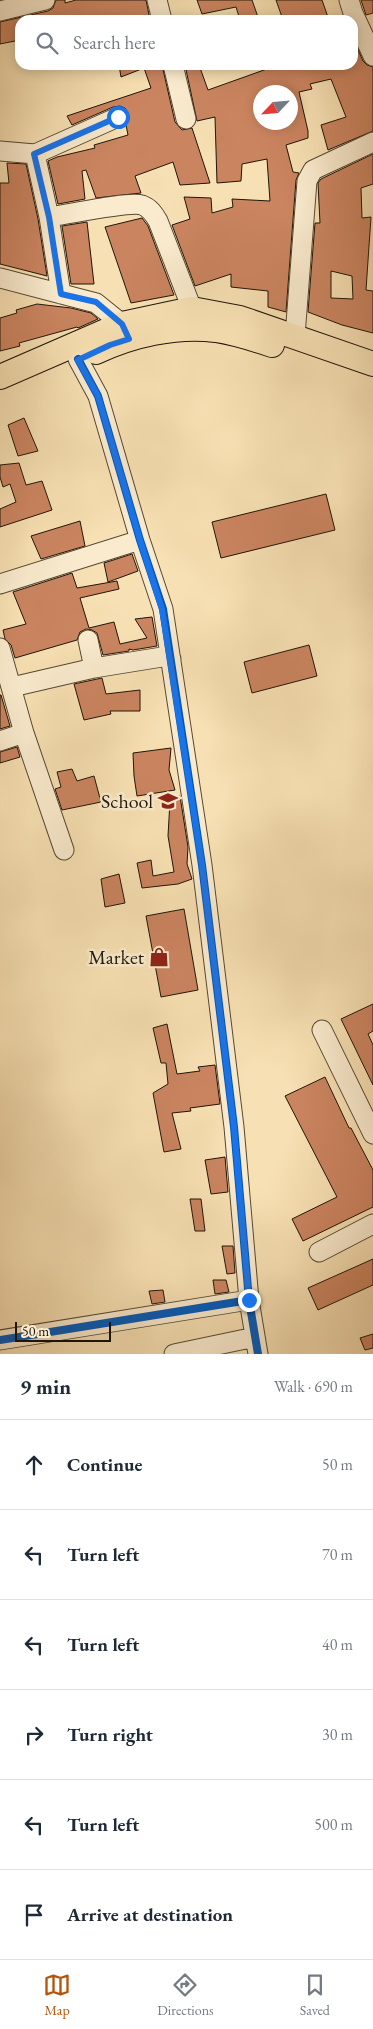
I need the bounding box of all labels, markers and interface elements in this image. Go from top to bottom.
search box [15,15,358,70]
icon: search [33,29,61,57]
text: Search here [73,30,155,55]
north arrow [253,85,298,130]
route start [107,106,130,129]
place label: School [101,788,153,814]
school or university icon: School [157,790,179,812]
place label: Market [88,944,145,970]
shop icon: Market [148,946,170,968]
route end [238,1289,261,1312]
scale bar [15,1319,111,1342]
text: 50 m [22,1322,49,1340]
text: 9 min [20,1373,71,1400]
text: Walk · 690 m [274,1376,353,1397]
icon: ahead [20,1451,48,1479]
text: Continue [67,1452,142,1477]
text: 50 m [322,1454,353,1475]
icon: left [20,1541,48,1569]
text: Turn left [67,1542,139,1567]
text: 70 m [322,1544,353,1565]
icon: left [20,1631,48,1659]
text: Turn left [67,1632,139,1657]
text: 40 m [322,1634,353,1655]
icon: right [20,1721,48,1749]
text: Turn right [67,1722,153,1747]
text: 30 m [322,1724,353,1745]
icon: left [20,1811,48,1839]
text: Turn left [67,1812,139,1837]
text: 500 m [314,1814,353,1835]
icon: arrive [20,1901,48,1929]
text: Arrive at destination [67,1902,233,1927]
tab: Map [43,1971,71,2019]
tab: Directions [157,1971,214,2019]
tab: Saved [300,1971,330,2019]

